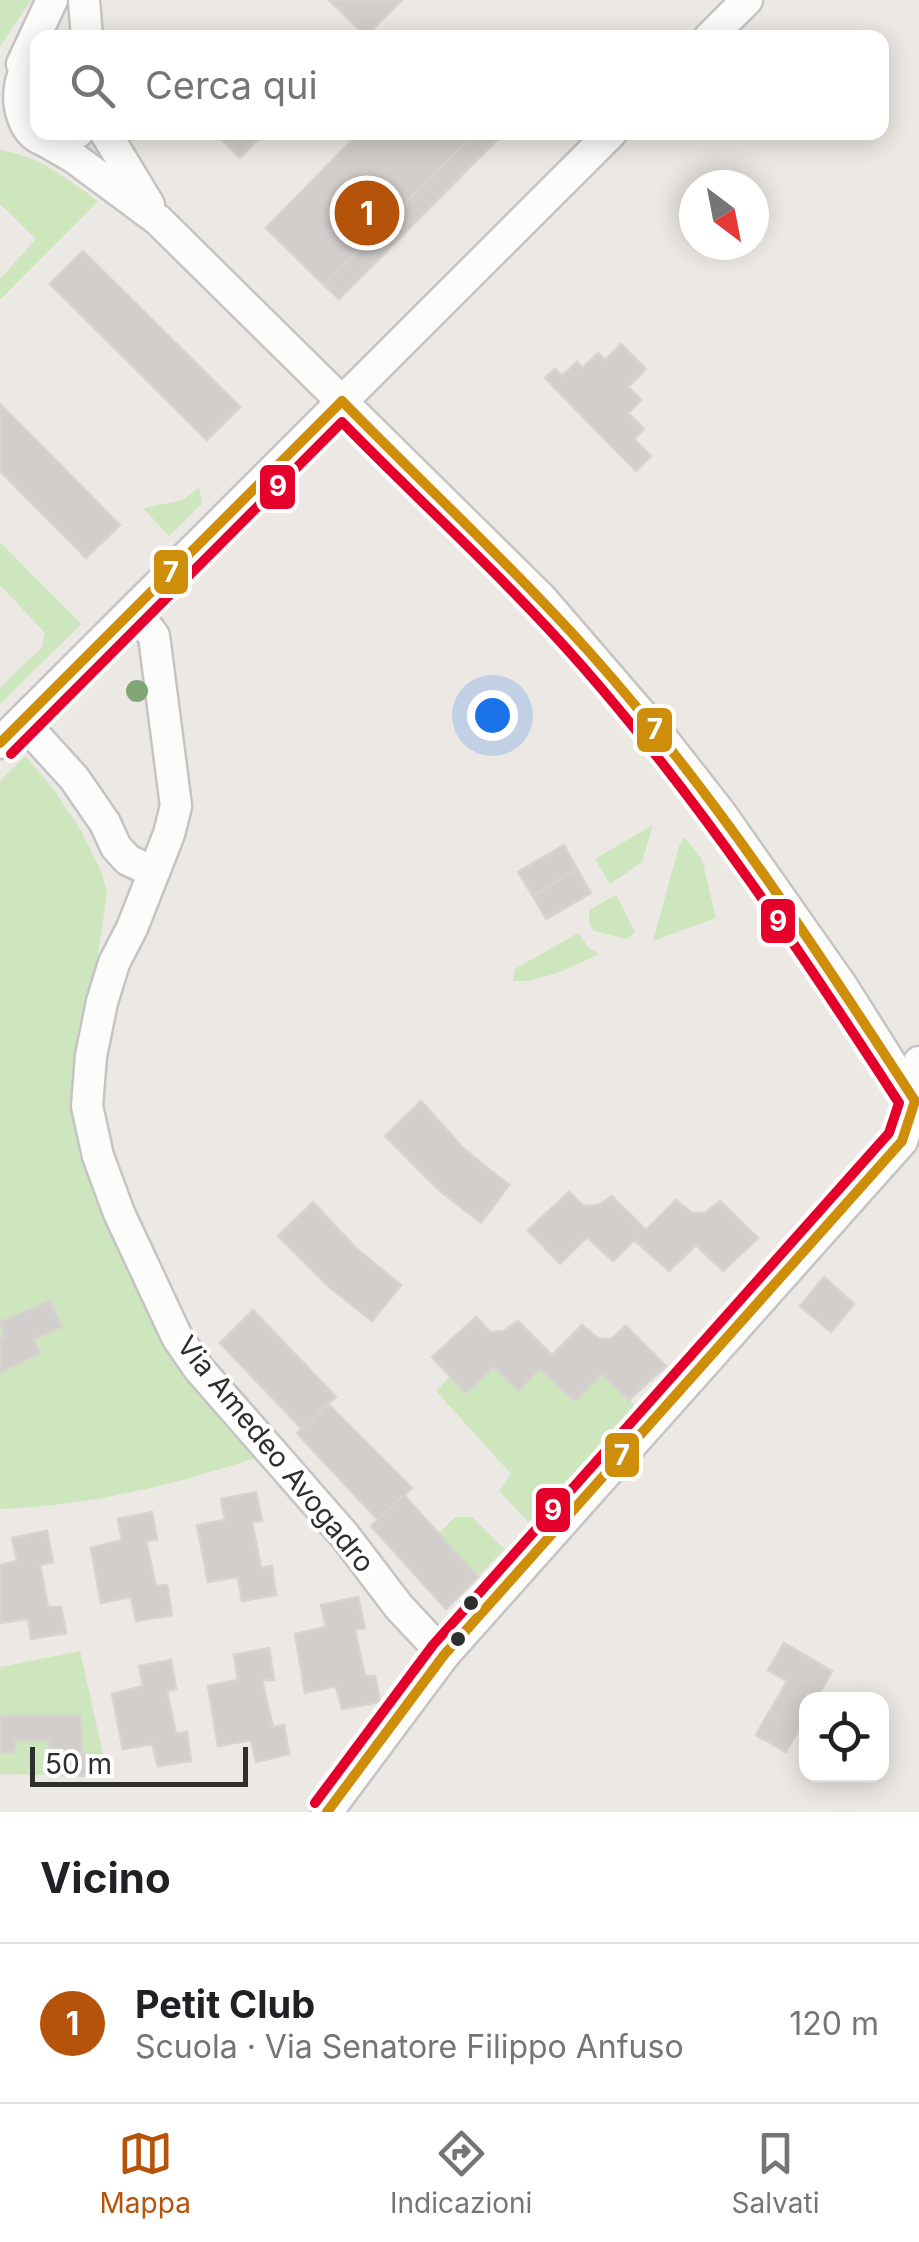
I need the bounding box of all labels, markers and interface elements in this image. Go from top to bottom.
search box [30,30,889,140]
icon: search [65,58,120,113]
text: Cerca qui [145,62,318,108]
north arrow [679,170,769,260]
pin: 1 [334,176,400,250]
line badge: 9 [258,463,297,511]
text: 9 [269,469,287,503]
line badge: 7 [152,548,190,596]
text: 7 [163,555,179,589]
your location [467,690,518,741]
line badge: 7 [635,706,674,754]
text: 7 [647,712,663,746]
line badge: 9 [759,897,797,945]
text: 9 [769,904,787,938]
street label: Via Amedeo Avogadro [170,1329,382,1579]
line badge: 7 [603,1431,641,1479]
text: 7 [614,1438,630,1472]
line badge: 9 [534,1486,572,1534]
text: 9 [544,1493,562,1527]
unlabelled marker [461,1593,481,1613]
unlabelled marker [448,1629,468,1649]
map controls [799,1692,889,1782]
button: locate [799,1692,889,1782]
scale bar [30,1742,248,1786]
text: 50 m [45,1747,112,1781]
text: Vicino [40,1852,171,1903]
text: Petit Club [135,1981,315,2027]
text: 1 [66,2004,79,2043]
text: 120 m [789,2004,879,2043]
text: Scuola · Via Senatore Filippo Anfuso [135,2027,684,2066]
tab: Mappa [100,2126,191,2220]
tab: Indicazioni [390,2126,532,2220]
tab: Salvati [732,2126,819,2220]

